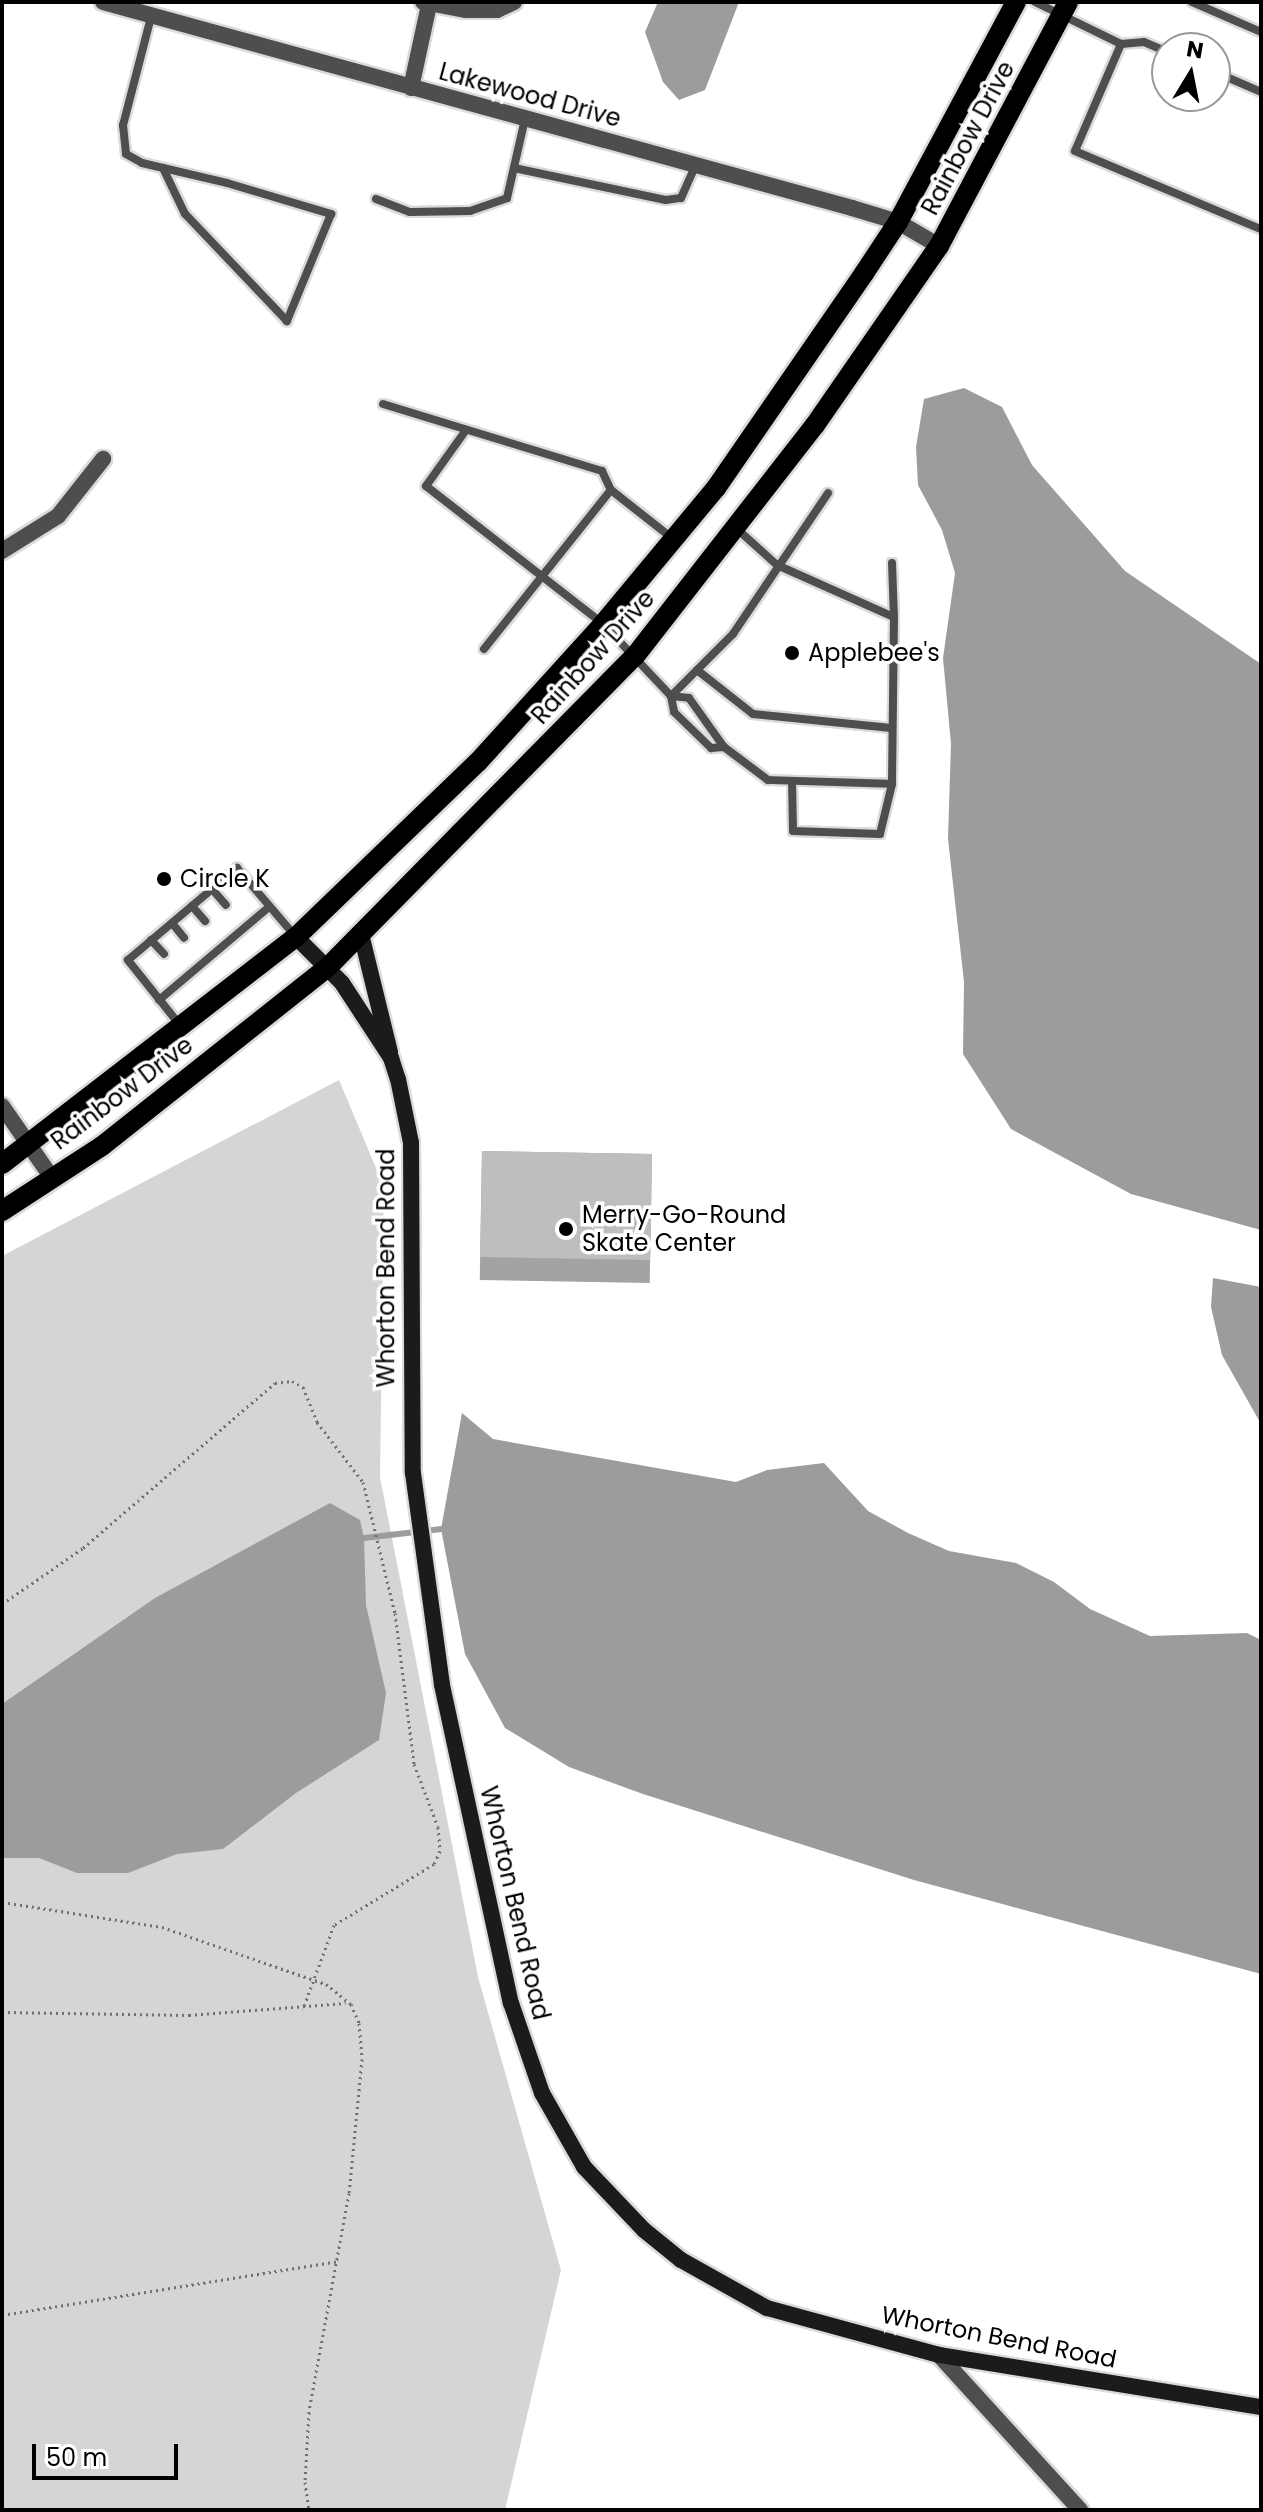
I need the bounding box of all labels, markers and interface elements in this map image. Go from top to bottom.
north arrow [1151,32,1231,112]
text: N [1184,33,1206,67]
street label: Rainbow Drive [915,56,1021,220]
street label: Lakewood Drive [436,57,624,133]
street label: Rainbow Drive [525,584,661,730]
place label: Applebee's [808,639,940,667]
marker: Applebee's [783,644,801,662]
place label: Circle K [180,865,270,893]
marker: Circle K [155,870,173,888]
street label: Rainbow Drive [45,1030,199,1156]
street label: Whorton Bend Road [372,1149,400,1387]
place label: Merry-Go-Round Skate Center [582,1201,786,1257]
marker: Merry-Go-Round Skate Center [557,1220,575,1238]
street label: Whorton Bend Road [474,1783,556,2023]
street label: Whorton Bend Road [879,2300,1119,2374]
scale bar [36,2428,182,2478]
text: 50 m [46,2441,107,2474]

